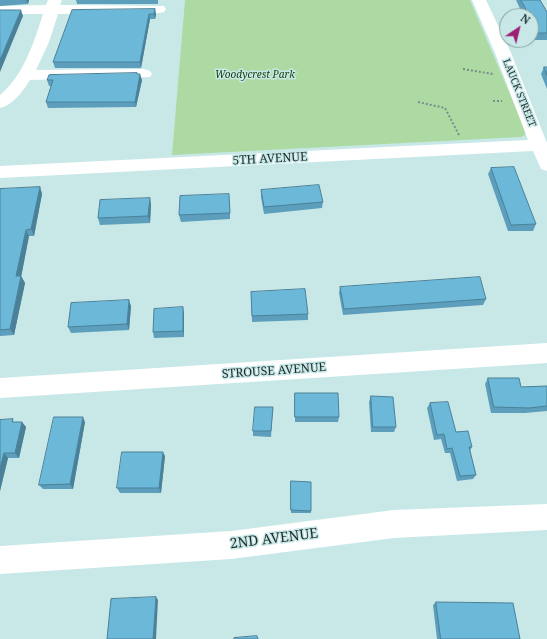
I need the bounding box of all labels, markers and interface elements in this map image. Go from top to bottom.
north arrow [499,8,539,48]
text: N [518,10,533,27]
street label: LAUCK STREET [500,57,538,129]
park label: Woodycrest Park [215,69,295,81]
street label: 5TH AVENUE [232,150,308,168]
street label: STROUSE AVENUE [222,360,326,382]
street label: 2ND AVENUE [229,525,319,553]

